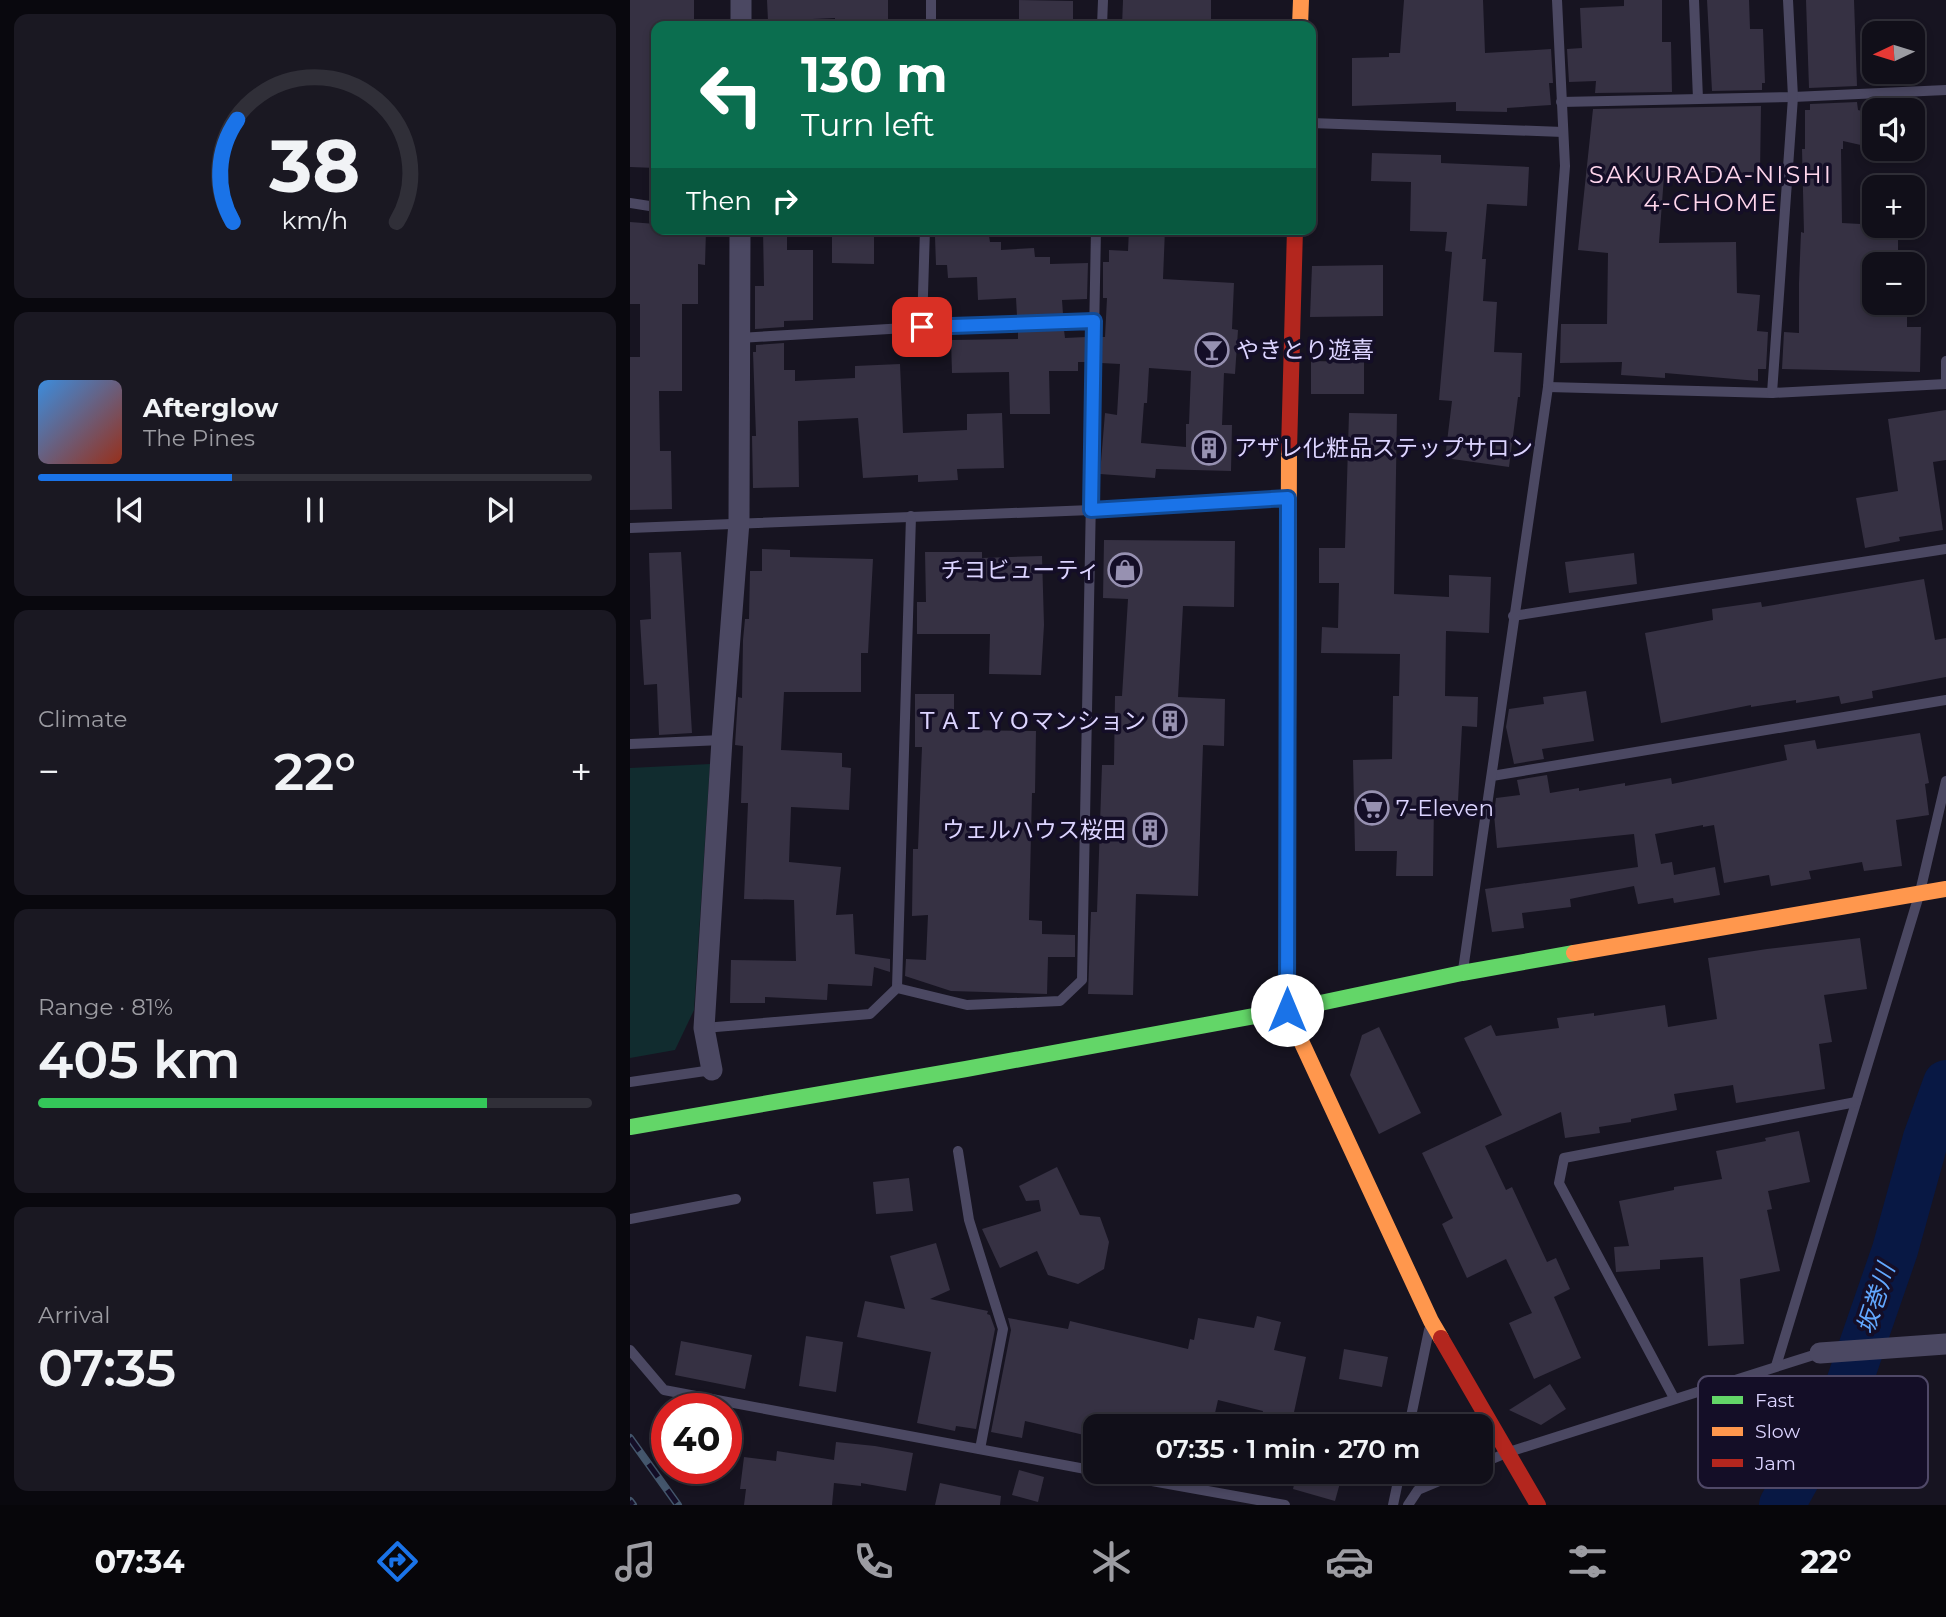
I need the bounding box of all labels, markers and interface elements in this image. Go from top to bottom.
north arrow [1862,21,1925,84]
map controls [1862,21,1925,315]
text: 130 m [801,45,948,104]
icon: left [686,49,777,140]
button: sound [1862,98,1925,161]
text: Turn left [801,105,935,144]
text: 38 [268,122,361,210]
district label: SAKURADA-NISHI 4-CHOME [1589,160,1833,217]
button: + [1862,175,1925,238]
icon: right [766,182,804,220]
text: Then [686,185,752,217]
text: km/h [282,205,348,235]
button: − [1862,252,1925,315]
pin [892,297,952,357]
icon: arrive [903,308,941,346]
bar icon: やきとり遊喜 [1193,331,1231,369]
place label: やきとり遊喜 [1236,336,1374,364]
text: Afterglow [143,392,278,424]
text: The Pines [143,424,255,452]
building icon: アザレ化粧品ステップサロン [1190,429,1228,467]
place label: アザレ化粧品ステップサロン [1234,434,1533,462]
icon: previous [111,491,149,529]
icon: pause [296,491,334,529]
icon: next [481,491,519,529]
shop icon: チヨビューティ [1106,551,1144,589]
place label: チヨビューティ [940,556,1100,584]
building icon: ＴＡＩＹＯマンション [1151,702,1189,740]
text: Climate [38,705,127,733]
place label: ＴＡＩＹＯマンション [916,707,1146,735]
text: 22° [274,740,356,803]
text: − [38,748,60,795]
text: + [570,748,592,795]
supermarket icon: 7-Eleven [1353,789,1391,827]
place label: 7-Eleven [1396,794,1494,822]
building icon: ウェルハウス桜田 [1131,811,1169,849]
place label: ウェルハウス桜田 [942,816,1126,844]
position arrow [1250,973,1324,1047]
text: Range · 81% [38,993,173,1021]
text: 405 km [38,1028,241,1091]
water label: 坂巻川 [1851,1257,1901,1338]
text: Arrival [38,1301,111,1329]
text: 07:35 [38,1336,176,1399]
legend [1698,1376,1928,1488]
text: Fast [1755,1389,1795,1412]
speed limit sign: 40 [651,1393,742,1484]
text: Slow [1755,1420,1800,1443]
text: 07:35 · 1 min · 270 m [1156,1433,1420,1465]
text: Jam [1754,1452,1796,1475]
icon: directions [373,1537,422,1586]
icon: music [611,1537,660,1586]
icon: phone [849,1537,898,1586]
icon: climate [1087,1537,1136,1586]
icon: car [1325,1537,1374,1586]
icon: filters [1563,1537,1612,1586]
text: 07:34 [94,1542,185,1581]
text: 22° [1800,1542,1852,1581]

